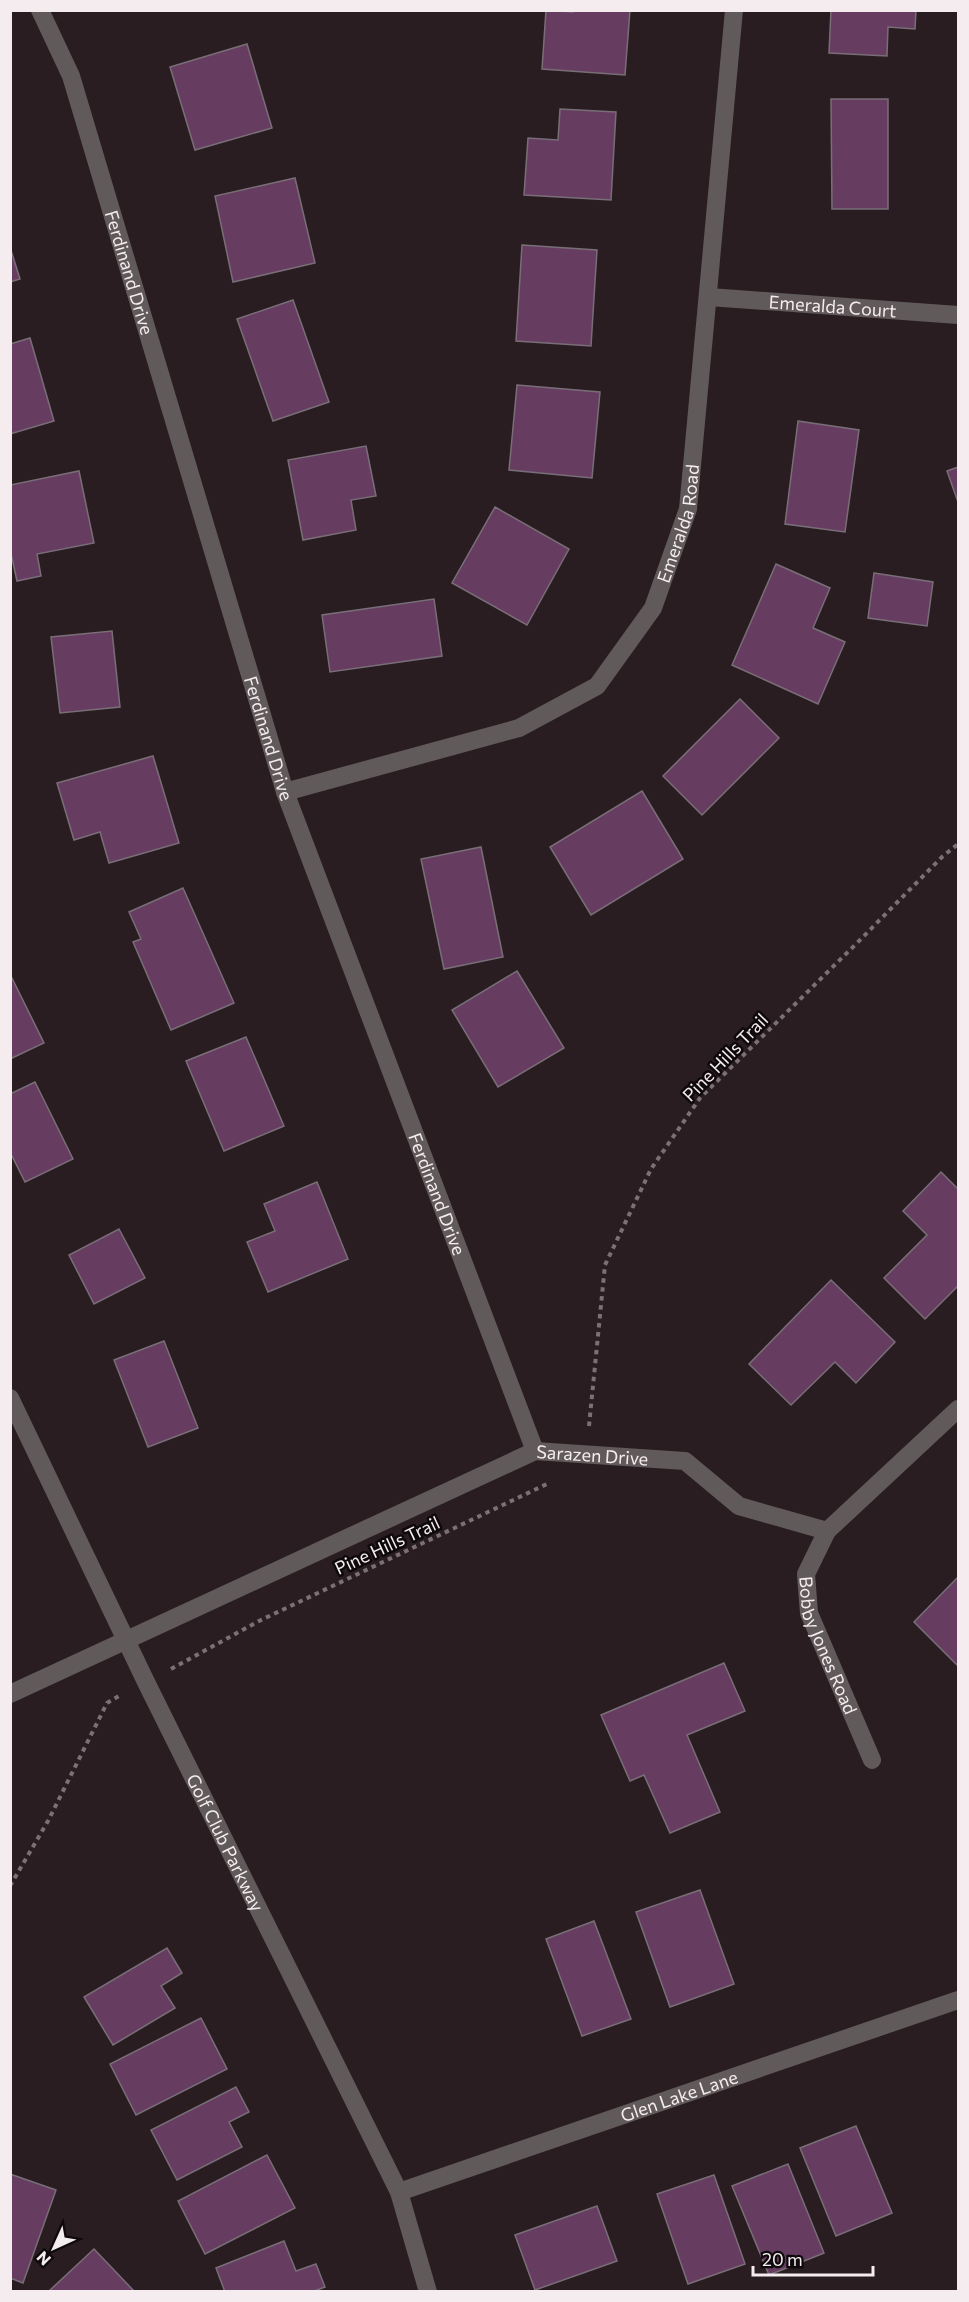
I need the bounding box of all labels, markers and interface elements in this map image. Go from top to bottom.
street label: Ferdinand Drive [101,208,159,337]
street label: Emeralda Court [768,290,897,322]
street label: Emeralda Road [652,463,703,586]
street label: Ferdinand Drive [240,673,298,804]
street label: Pine Hills Trail [678,1008,772,1106]
street label: Ferdinand Drive [404,1130,471,1258]
street label: Sarazen Drive [536,1440,649,1470]
street label: Pine Hills Trail [331,1511,443,1579]
street label: Bobby Jones Road [795,1575,862,1717]
street label: Golf Club Parkway [182,1770,269,1915]
street label: Glen Lake Lane [617,2066,741,2126]
north arrow [24,2218,84,2278]
scale bar [753,2239,873,2277]
text: N [32,2248,54,2270]
text: 20 m [762,2248,803,2270]

